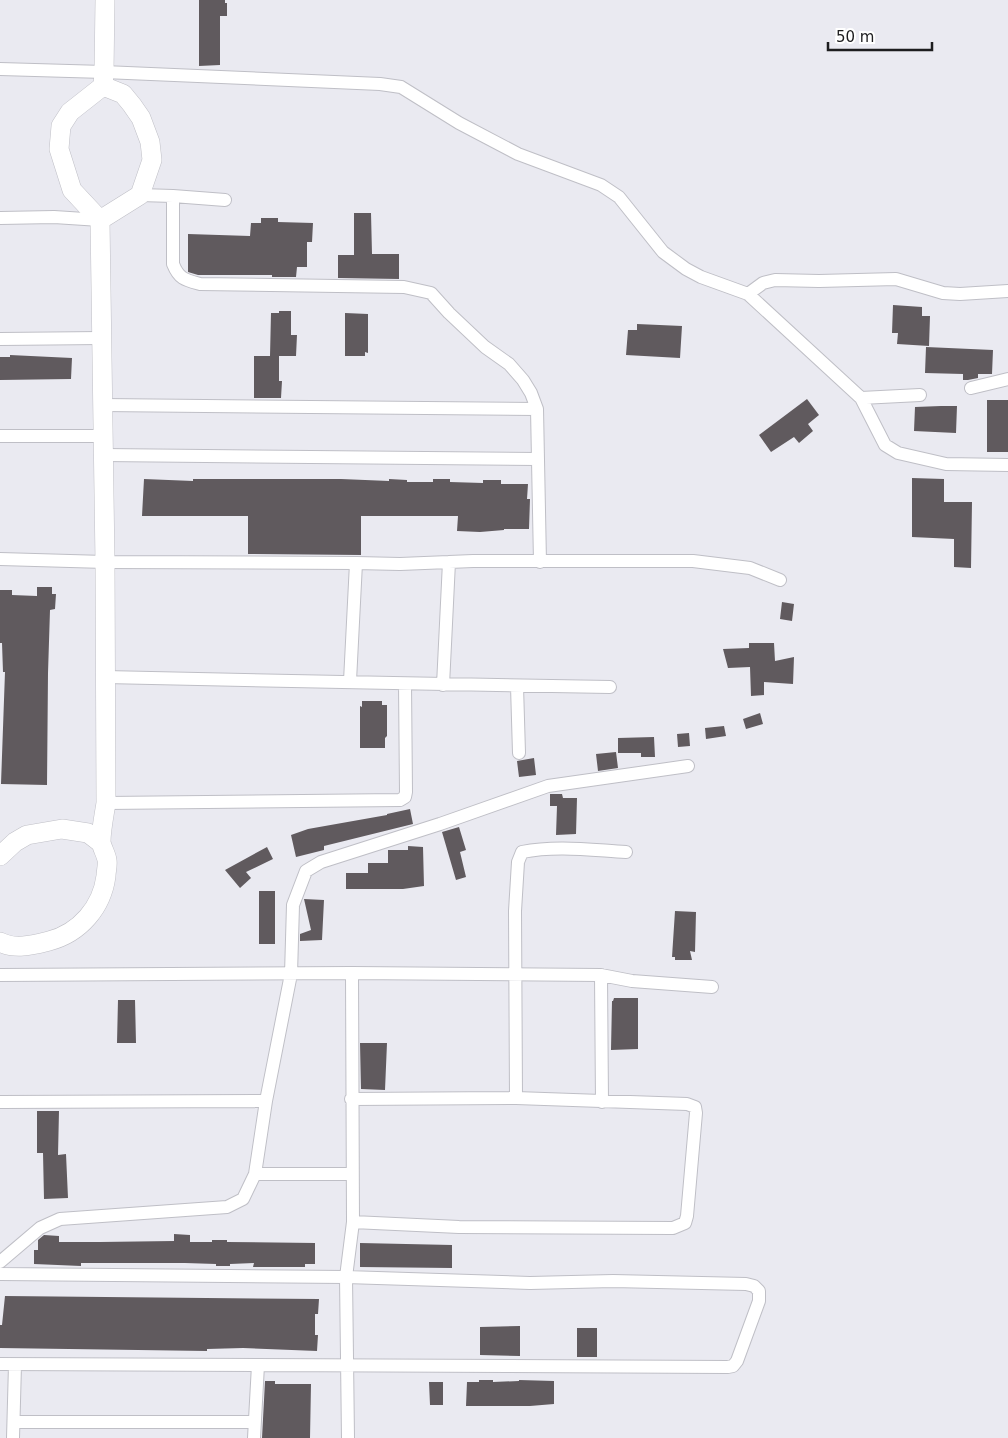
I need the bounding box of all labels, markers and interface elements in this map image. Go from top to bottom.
scale bar [828,20,932,52]
text: 50 m [836,28,874,46]

